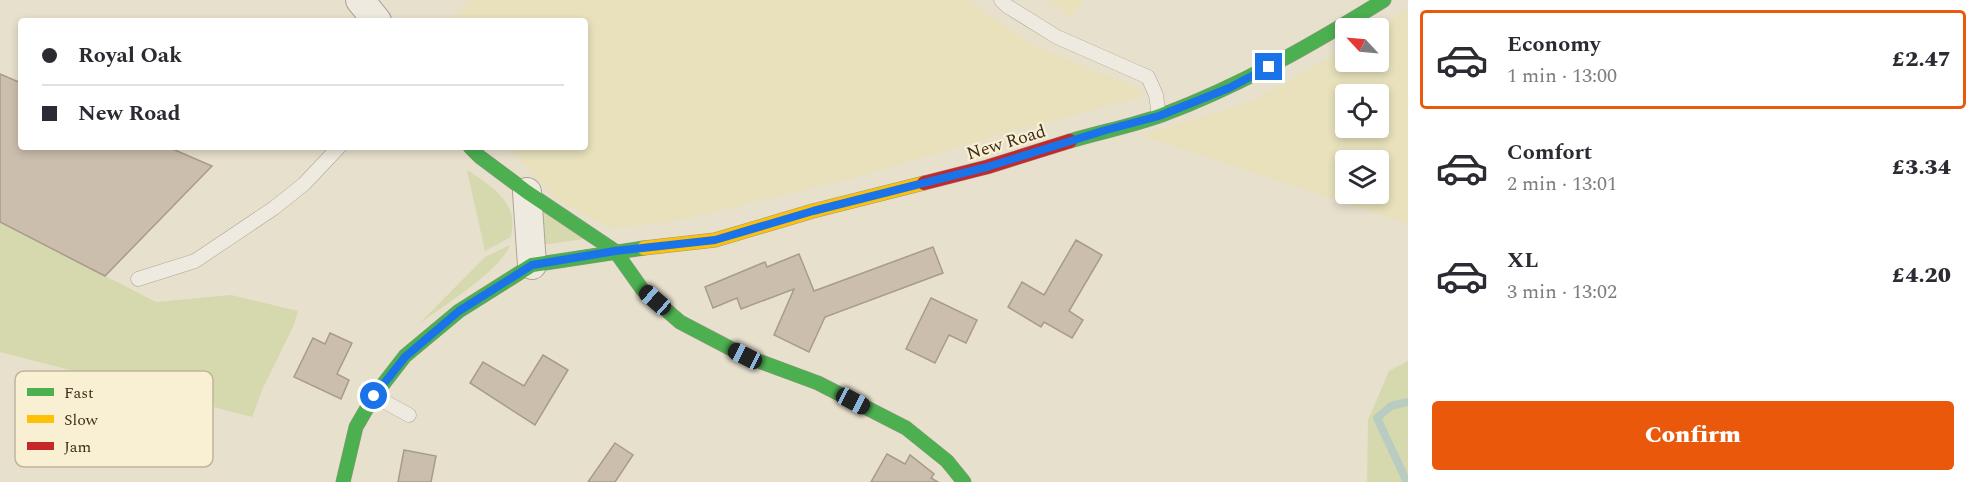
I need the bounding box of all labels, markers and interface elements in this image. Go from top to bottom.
north arrow [1335,18,1389,72]
map controls [1335,18,1389,204]
text: Economy [1507,28,1600,61]
icon: car [1435,33,1489,87]
text: Royal Oak [78,39,182,72]
text: £2.47 [1892,43,1951,76]
route end [1255,53,1282,80]
text: 1 min · 13:00 [1507,61,1617,91]
button: locate [1335,84,1389,138]
text: New Road [78,97,180,130]
street label: New Road [963,118,1049,167]
text: Comfort [1507,136,1592,169]
icon: car [1435,141,1489,195]
button: layers [1335,150,1389,204]
text: £3.34 [1892,151,1951,184]
text: 2 min · 13:01 [1507,169,1617,199]
text: XL [1507,244,1538,277]
icon: car [1435,249,1489,303]
text: £4.20 [1892,259,1951,292]
text: 3 min · 13:02 [1507,277,1617,307]
car [636,281,674,319]
car [725,340,765,372]
legend [15,371,213,467]
text: Fast [64,381,94,405]
route start [360,382,387,409]
car [833,385,873,417]
button: Confirm [1432,401,1954,470]
text: Slow [64,408,99,432]
text: Jam [64,435,92,459]

